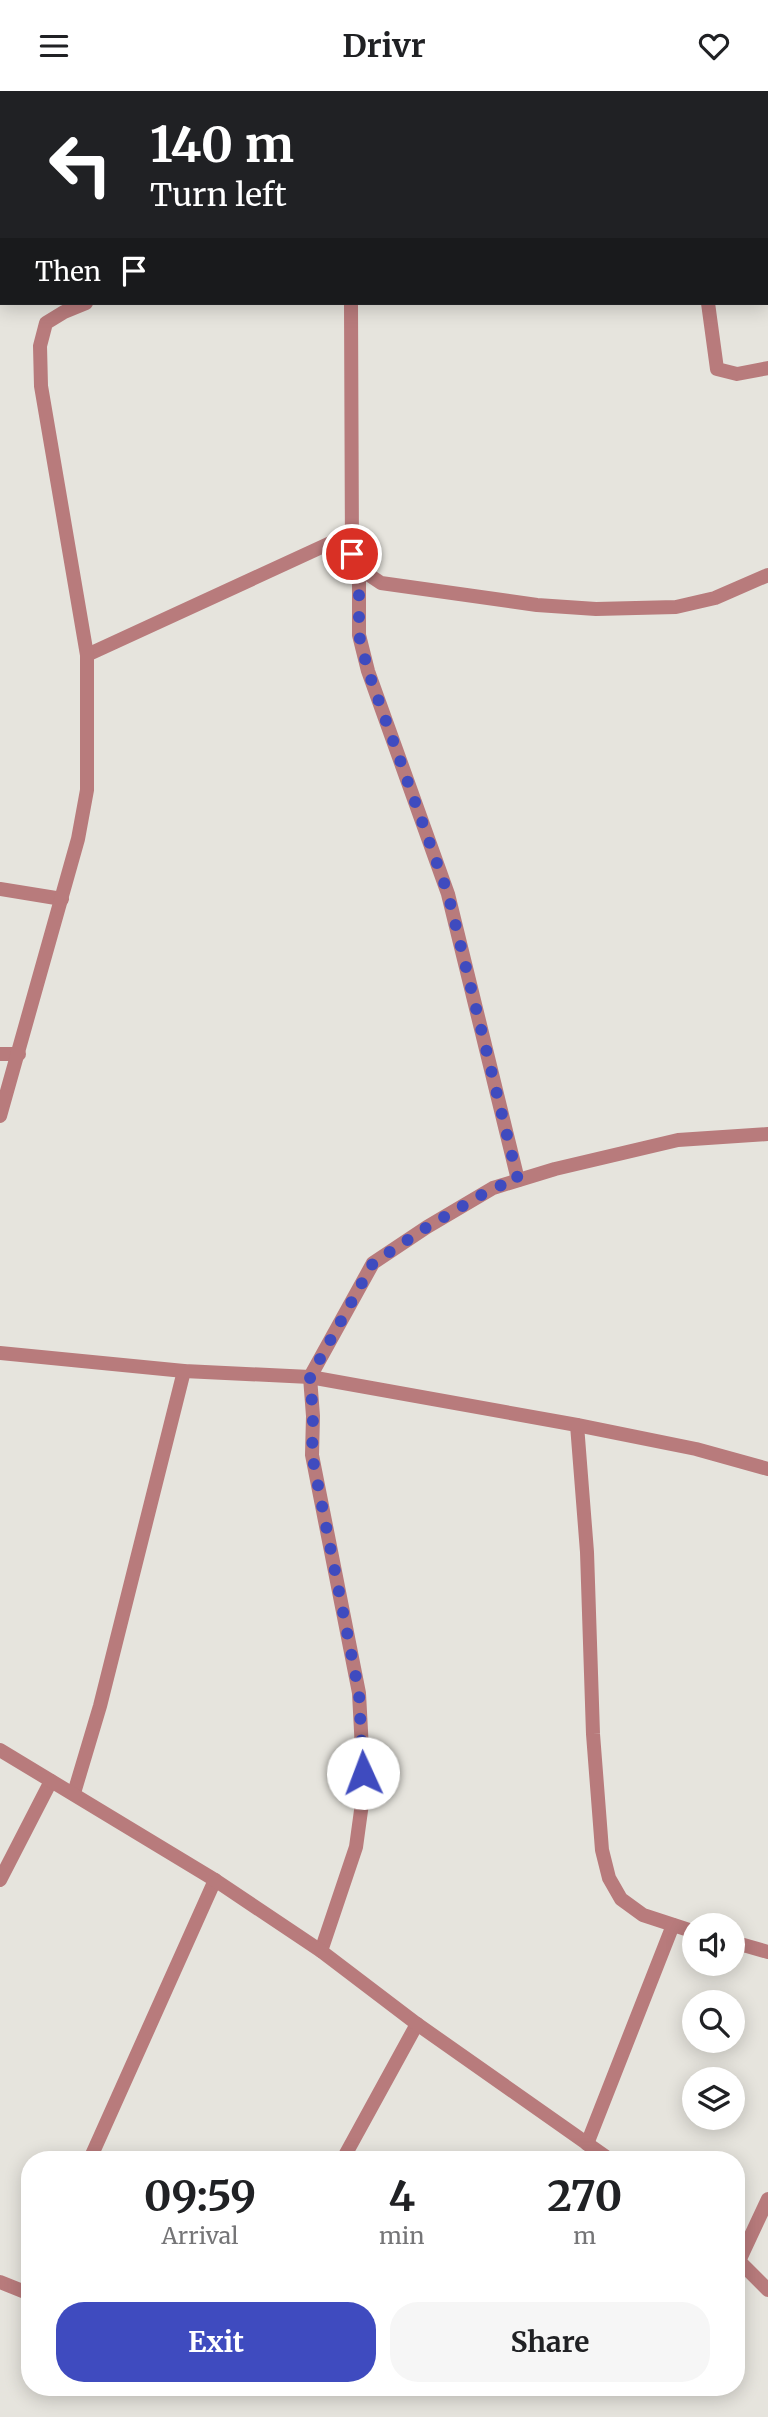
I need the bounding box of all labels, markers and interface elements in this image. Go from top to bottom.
text: Drivr [342,26,426,66]
icon: menu [35,27,73,65]
icon: heart [695,27,733,65]
text: 140 m [150,114,294,175]
icon: left [35,119,126,210]
text: Turn left [150,175,287,215]
icon: arrive [115,252,153,290]
text: Then [35,255,101,288]
pin [322,524,382,584]
icon: arrive [333,535,371,573]
position arrow [326,1736,400,1810]
map controls [682,1913,745,2130]
button: sound [682,1913,745,1976]
button: search [682,1990,745,2053]
button: layers [682,2067,745,2130]
text: 09:59 [144,2170,256,2222]
text: 4 [388,2170,415,2222]
text: 270 [547,2170,622,2222]
text: Arrival [162,2221,238,2250]
text: min [379,2221,424,2250]
text: m [573,2221,596,2250]
button: Exit [56,2302,376,2382]
button: Share [390,2302,710,2382]

